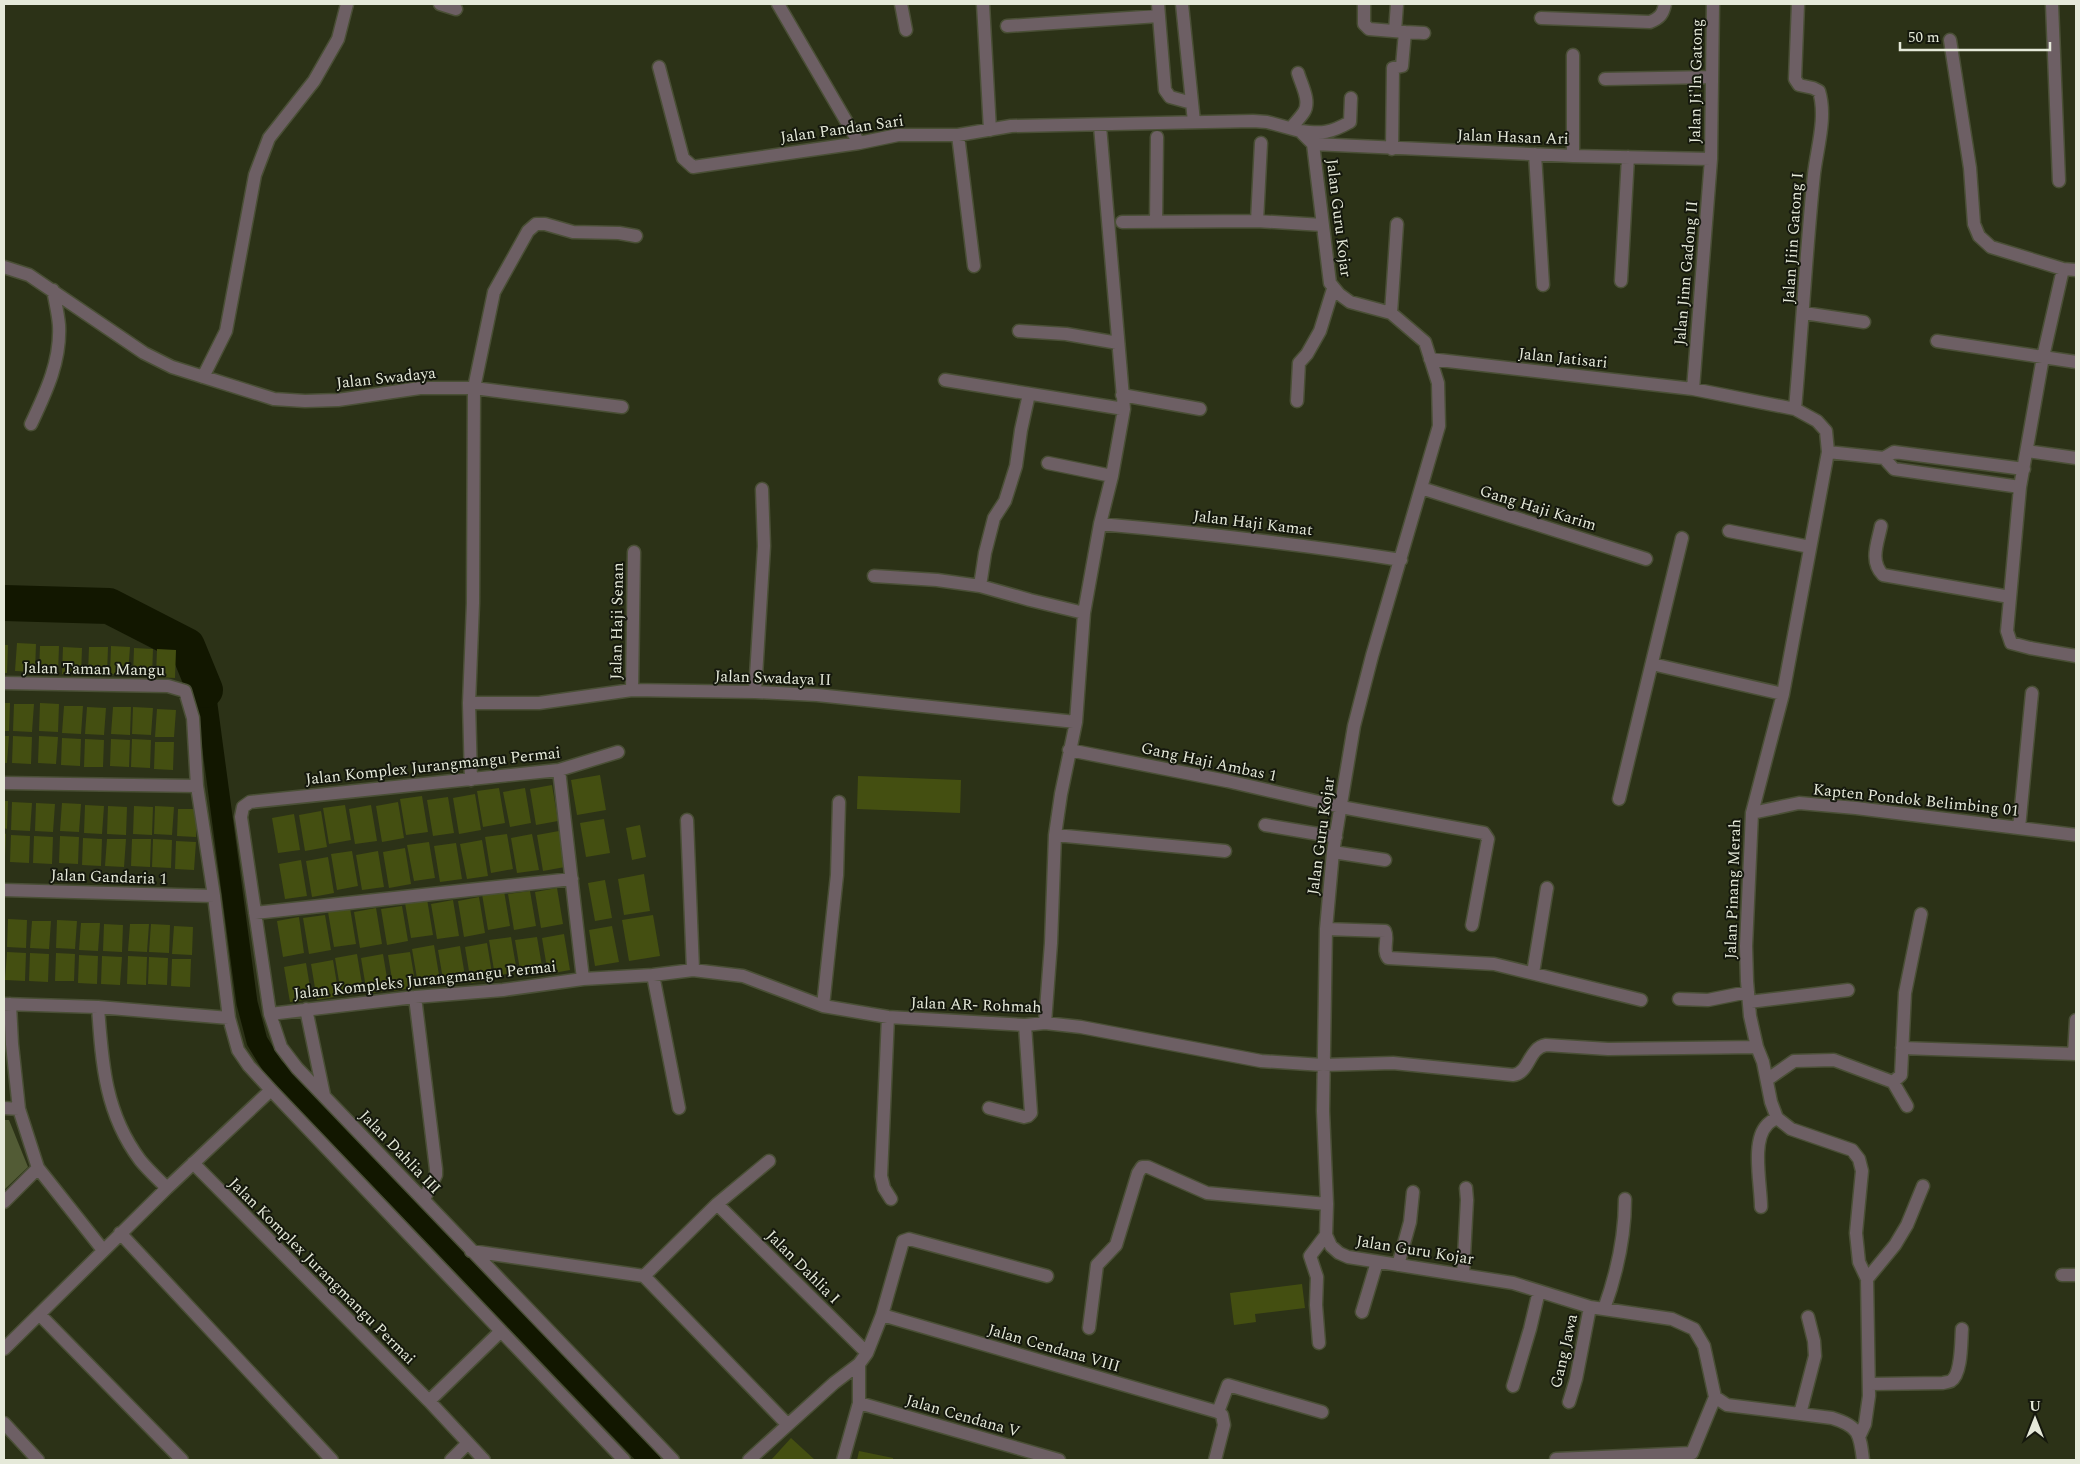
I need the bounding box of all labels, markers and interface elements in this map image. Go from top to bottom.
street label: Jalan Ji'ln Gatong [1683,18,1709,144]
scale bar [1900,20,2050,52]
text: 50 m [1908,26,1940,49]
street label: Jalan Pandan Sari [779,108,905,150]
street label: Jalan Hasan Ari [1457,123,1569,151]
street label: Jalan Guru Kojar [1320,157,1358,279]
street label: Jalan Jiin Gatong I [1776,172,1810,304]
street label: Jalan Jinn Gadong II [1668,200,1704,346]
street label: Jalan Jatisari [1517,341,1609,375]
street label: Jalan Swadaya [335,361,437,395]
street label: Gang Haji Karim [1477,479,1600,537]
street label: Jalan Haji Kamat [1192,504,1315,542]
street label: Jalan Haji Senan [604,562,630,680]
street label: Jalan Taman Mangu [23,656,165,682]
street label: Jalan Swadaya II [714,664,832,692]
street label: Gang Haji Ambas 1 [1139,736,1279,788]
street label: Jalan Komplex Jurangmangu Permai [304,741,562,791]
street label: Jalan Guru Kojar [1301,775,1341,897]
street label: Kapten Pondok Belimbing 01 [1812,777,2020,823]
street label: Jalan Pinang Merah [1719,818,1747,960]
street label: Jalan Gandaria 1 [50,863,168,891]
street label: Jalan Kompleks Jurangmangu Permai [292,954,558,1006]
street label: Jalan AR- Rohmah [910,991,1042,1019]
street label: Jalan Dahlia III [353,1104,447,1200]
street label: Jalan Komplex Jurangmangu Permai [223,1172,421,1370]
street label: Jalan Dahlia I [760,1224,846,1310]
street label: Jalan Guru Kojar [1354,1229,1476,1271]
street label: Gang Jawa [1544,1311,1584,1391]
street label: Jalan Cendana VIII [985,1318,1123,1378]
street label: Jalan Cendana V [903,1388,1023,1444]
north arrow [2010,1394,2060,1444]
text: U [2029,1396,2041,1417]

